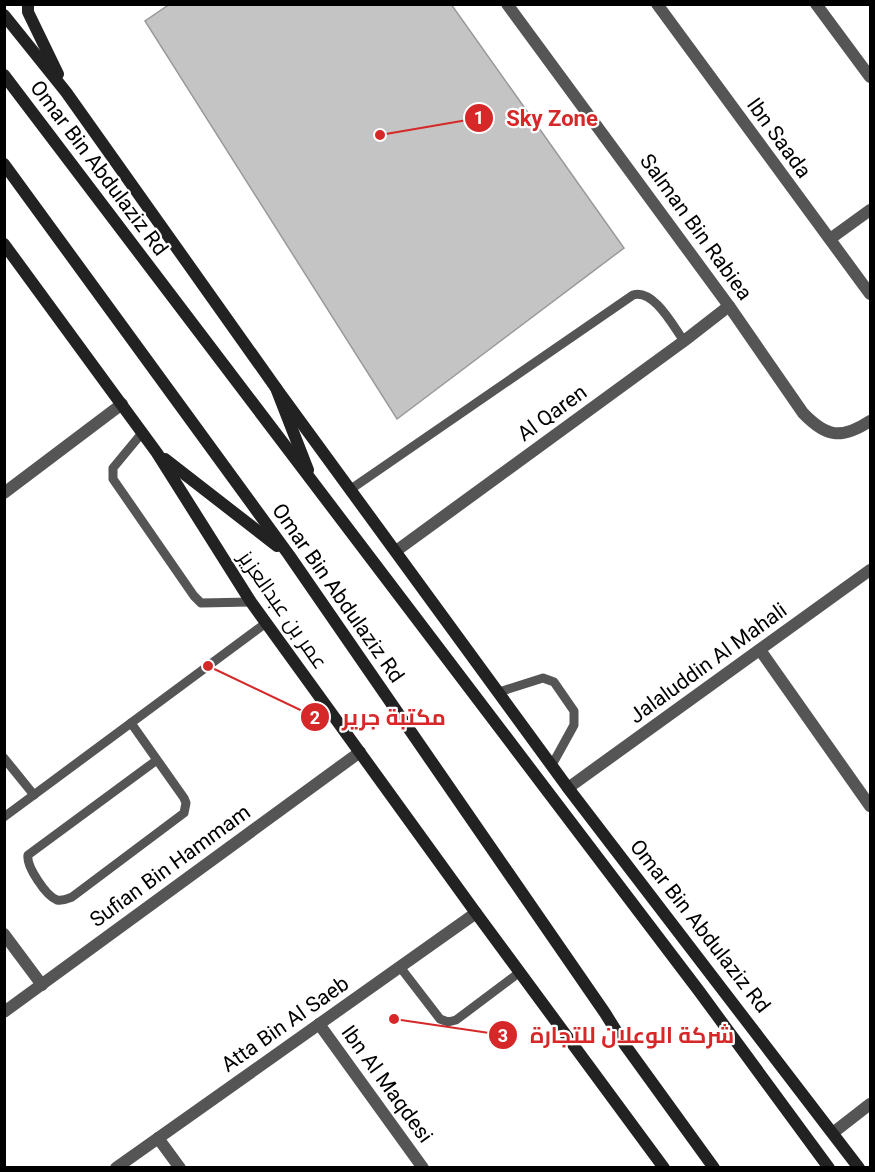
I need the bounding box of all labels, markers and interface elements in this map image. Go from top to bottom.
street label: Omar Bin Abdulaziz Rd [25,76,173,260]
street label: Ibn Saada [742,93,816,183]
callout: Sky Zone [464,98,610,138]
text: Sky Zone [506,106,598,131]
text: 1 [474,107,484,128]
street label: Salman Bin Rabiea [635,149,757,305]
street label: Al Qaren [513,380,591,446]
street label: Omar Bin Abdulaziz Rd [267,499,409,687]
street label: عمر بن عبدالعزيز [232,546,332,674]
street label: Jalaluddin Al Mahali [625,598,791,728]
callout: مكتبة جرير [300,697,458,737]
text: مكتبة جرير [341,705,446,731]
text: 2 [310,707,320,728]
street label: Sufian Bin Hammam [85,800,255,932]
street label: Omar Bin Abdulaziz Rd [625,835,775,1017]
street label: Atta Bin Al Saeb [217,971,353,1077]
callout: شركة الوعلان للتجارة [488,1015,746,1055]
street label: Ibn Al Maqdesi [336,1021,438,1147]
text: شركة الوعلان للتجارة [530,1023,734,1049]
text: 3 [498,1025,508,1046]

